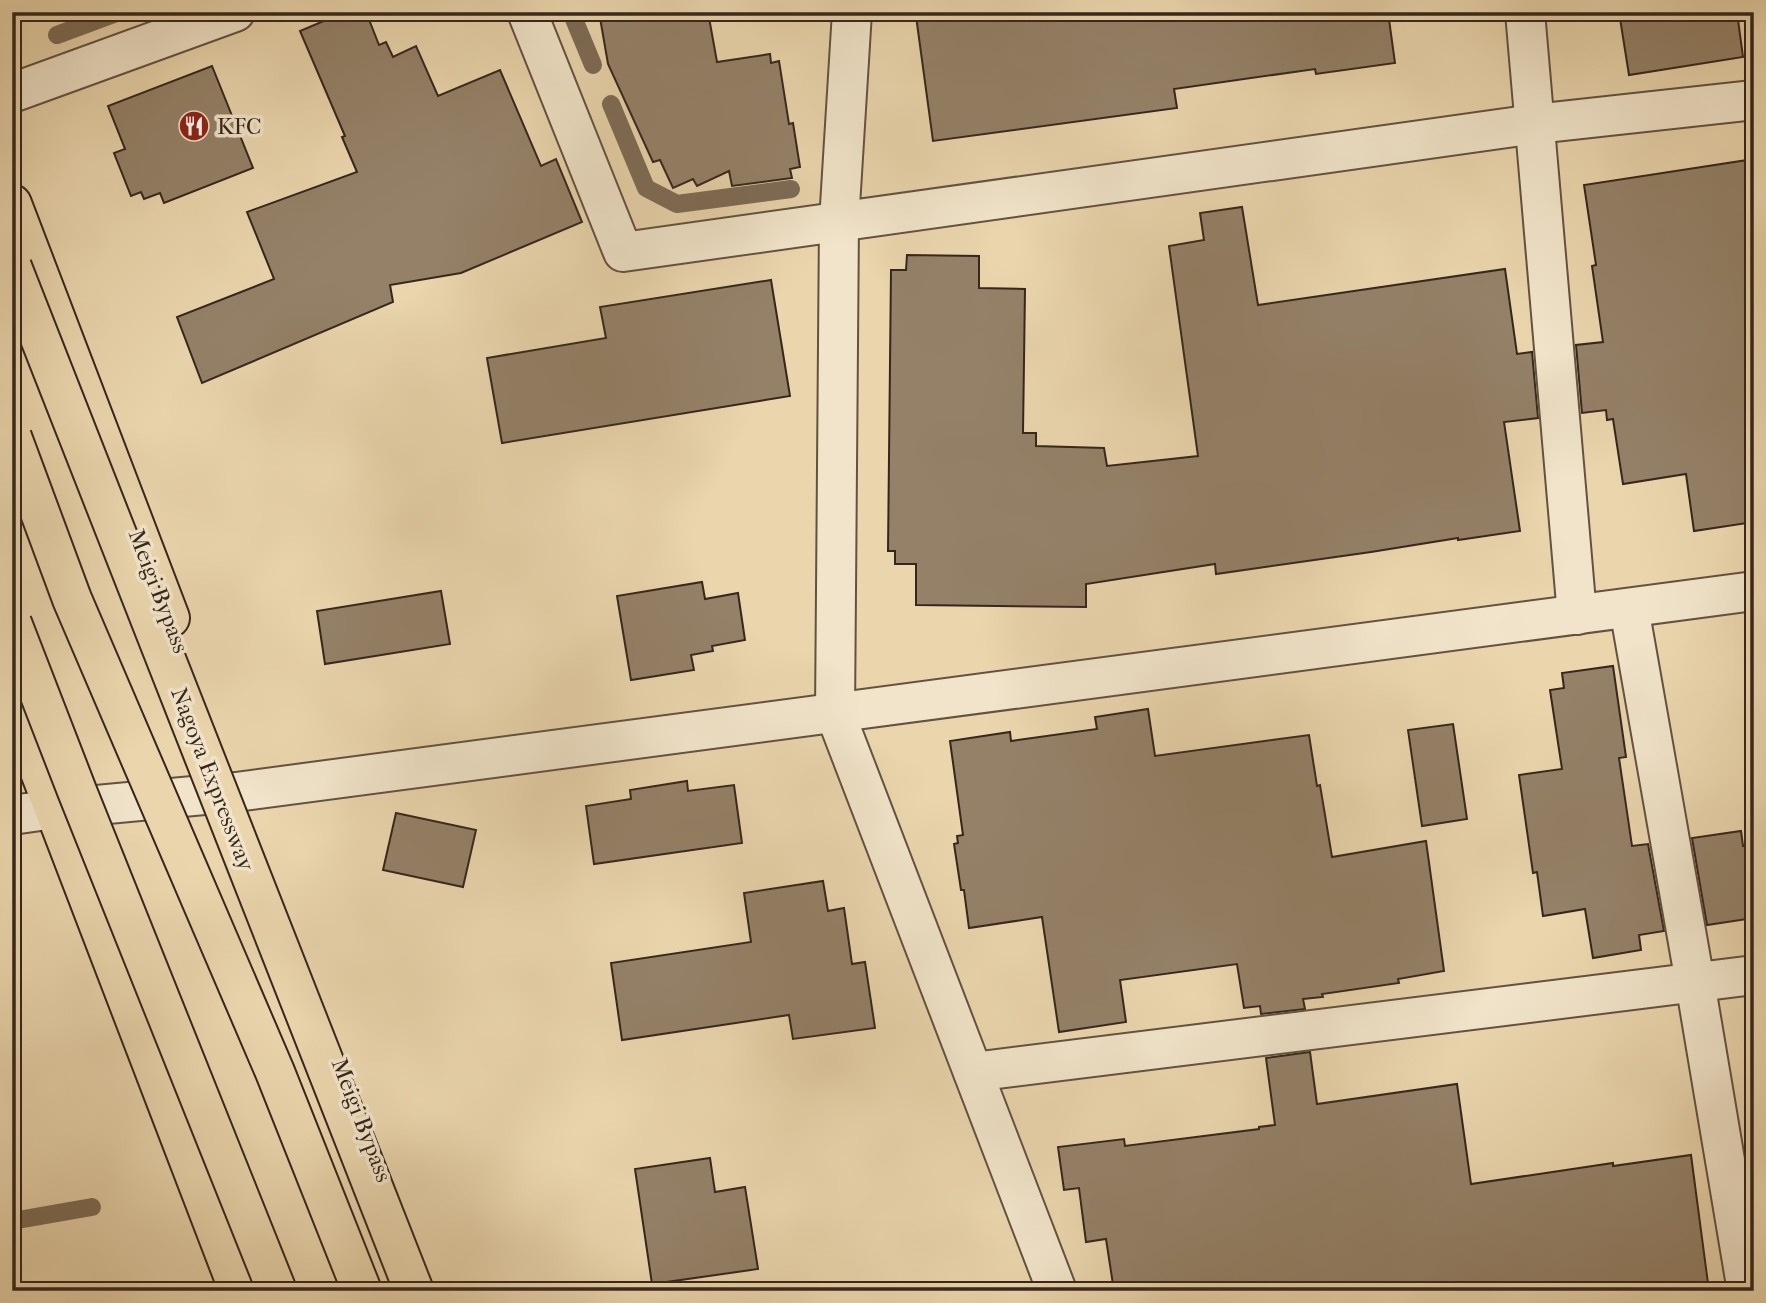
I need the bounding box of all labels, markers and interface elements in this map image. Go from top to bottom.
restaurant icon: KFC [177,109,211,143]
place label: KFC [217,113,262,140]
street label: Meigi Bypass [123,526,194,657]
street label: Nagoya Expressway [165,684,260,875]
street label: Meigi Bypass [326,1055,397,1186]

